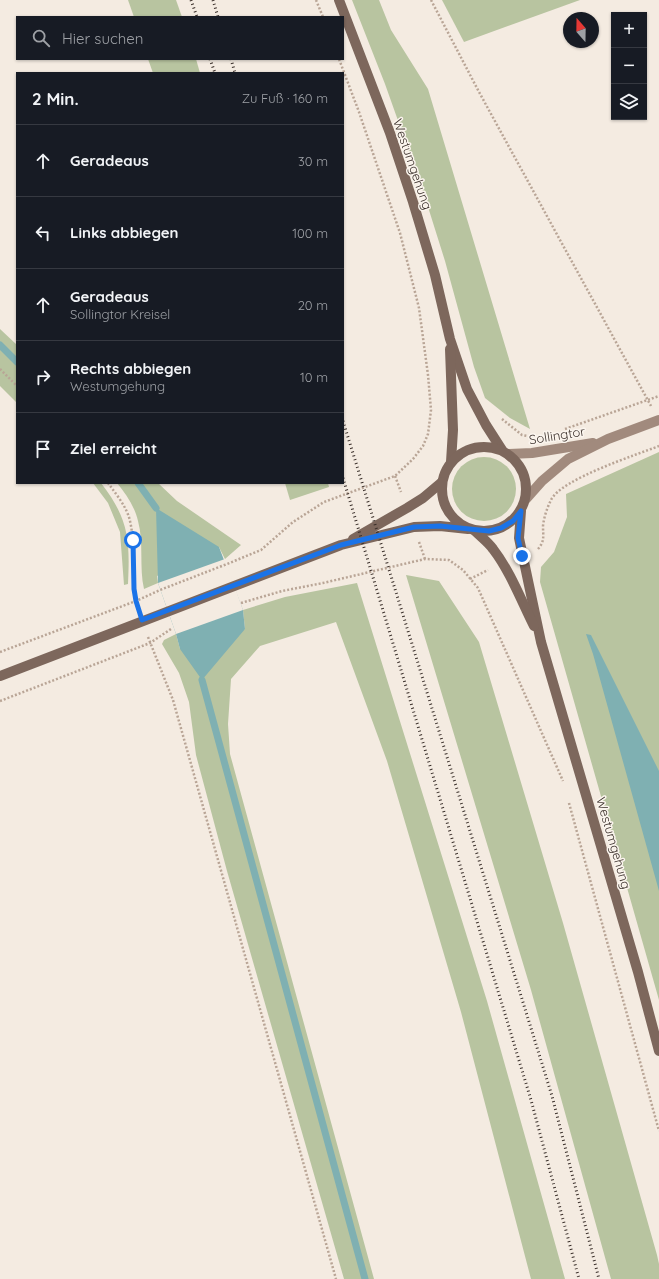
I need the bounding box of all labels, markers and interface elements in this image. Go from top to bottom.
north arrow [563,12,599,48]
map controls [611,12,647,120]
button: + [611,12,647,48]
search box [16,16,344,60]
icon: search [30,27,52,49]
text: Hier suchen [62,29,143,48]
button: − [611,48,647,84]
button: layers [611,84,647,120]
text: 2 Min. [32,88,79,109]
text: Zu Fuß · 160 m [242,90,328,106]
street label: Westumgehung [390,116,436,212]
icon: ahead [32,150,54,172]
text: Geradeaus [70,151,149,170]
text: 30 m [298,153,328,169]
icon: left [32,222,54,244]
text: Links abbiegen [70,223,178,242]
text: 100 m [292,225,328,241]
text: Geradeaus [70,287,149,306]
icon: ahead [32,294,54,316]
text: 20 m [298,297,328,313]
text: Sollingtor Kreisel [70,306,170,322]
text: Rechts abbiegen [70,359,191,378]
icon: right [32,366,54,388]
text: 10 m [300,369,328,385]
text: Westumgehung [70,378,165,394]
street label: Sollingtor [528,423,586,447]
icon: arrive [32,438,54,460]
text: Ziel erreicht [70,439,157,458]
route start [124,531,142,549]
route end [513,547,531,565]
street label: Westumgehung [593,795,635,891]

